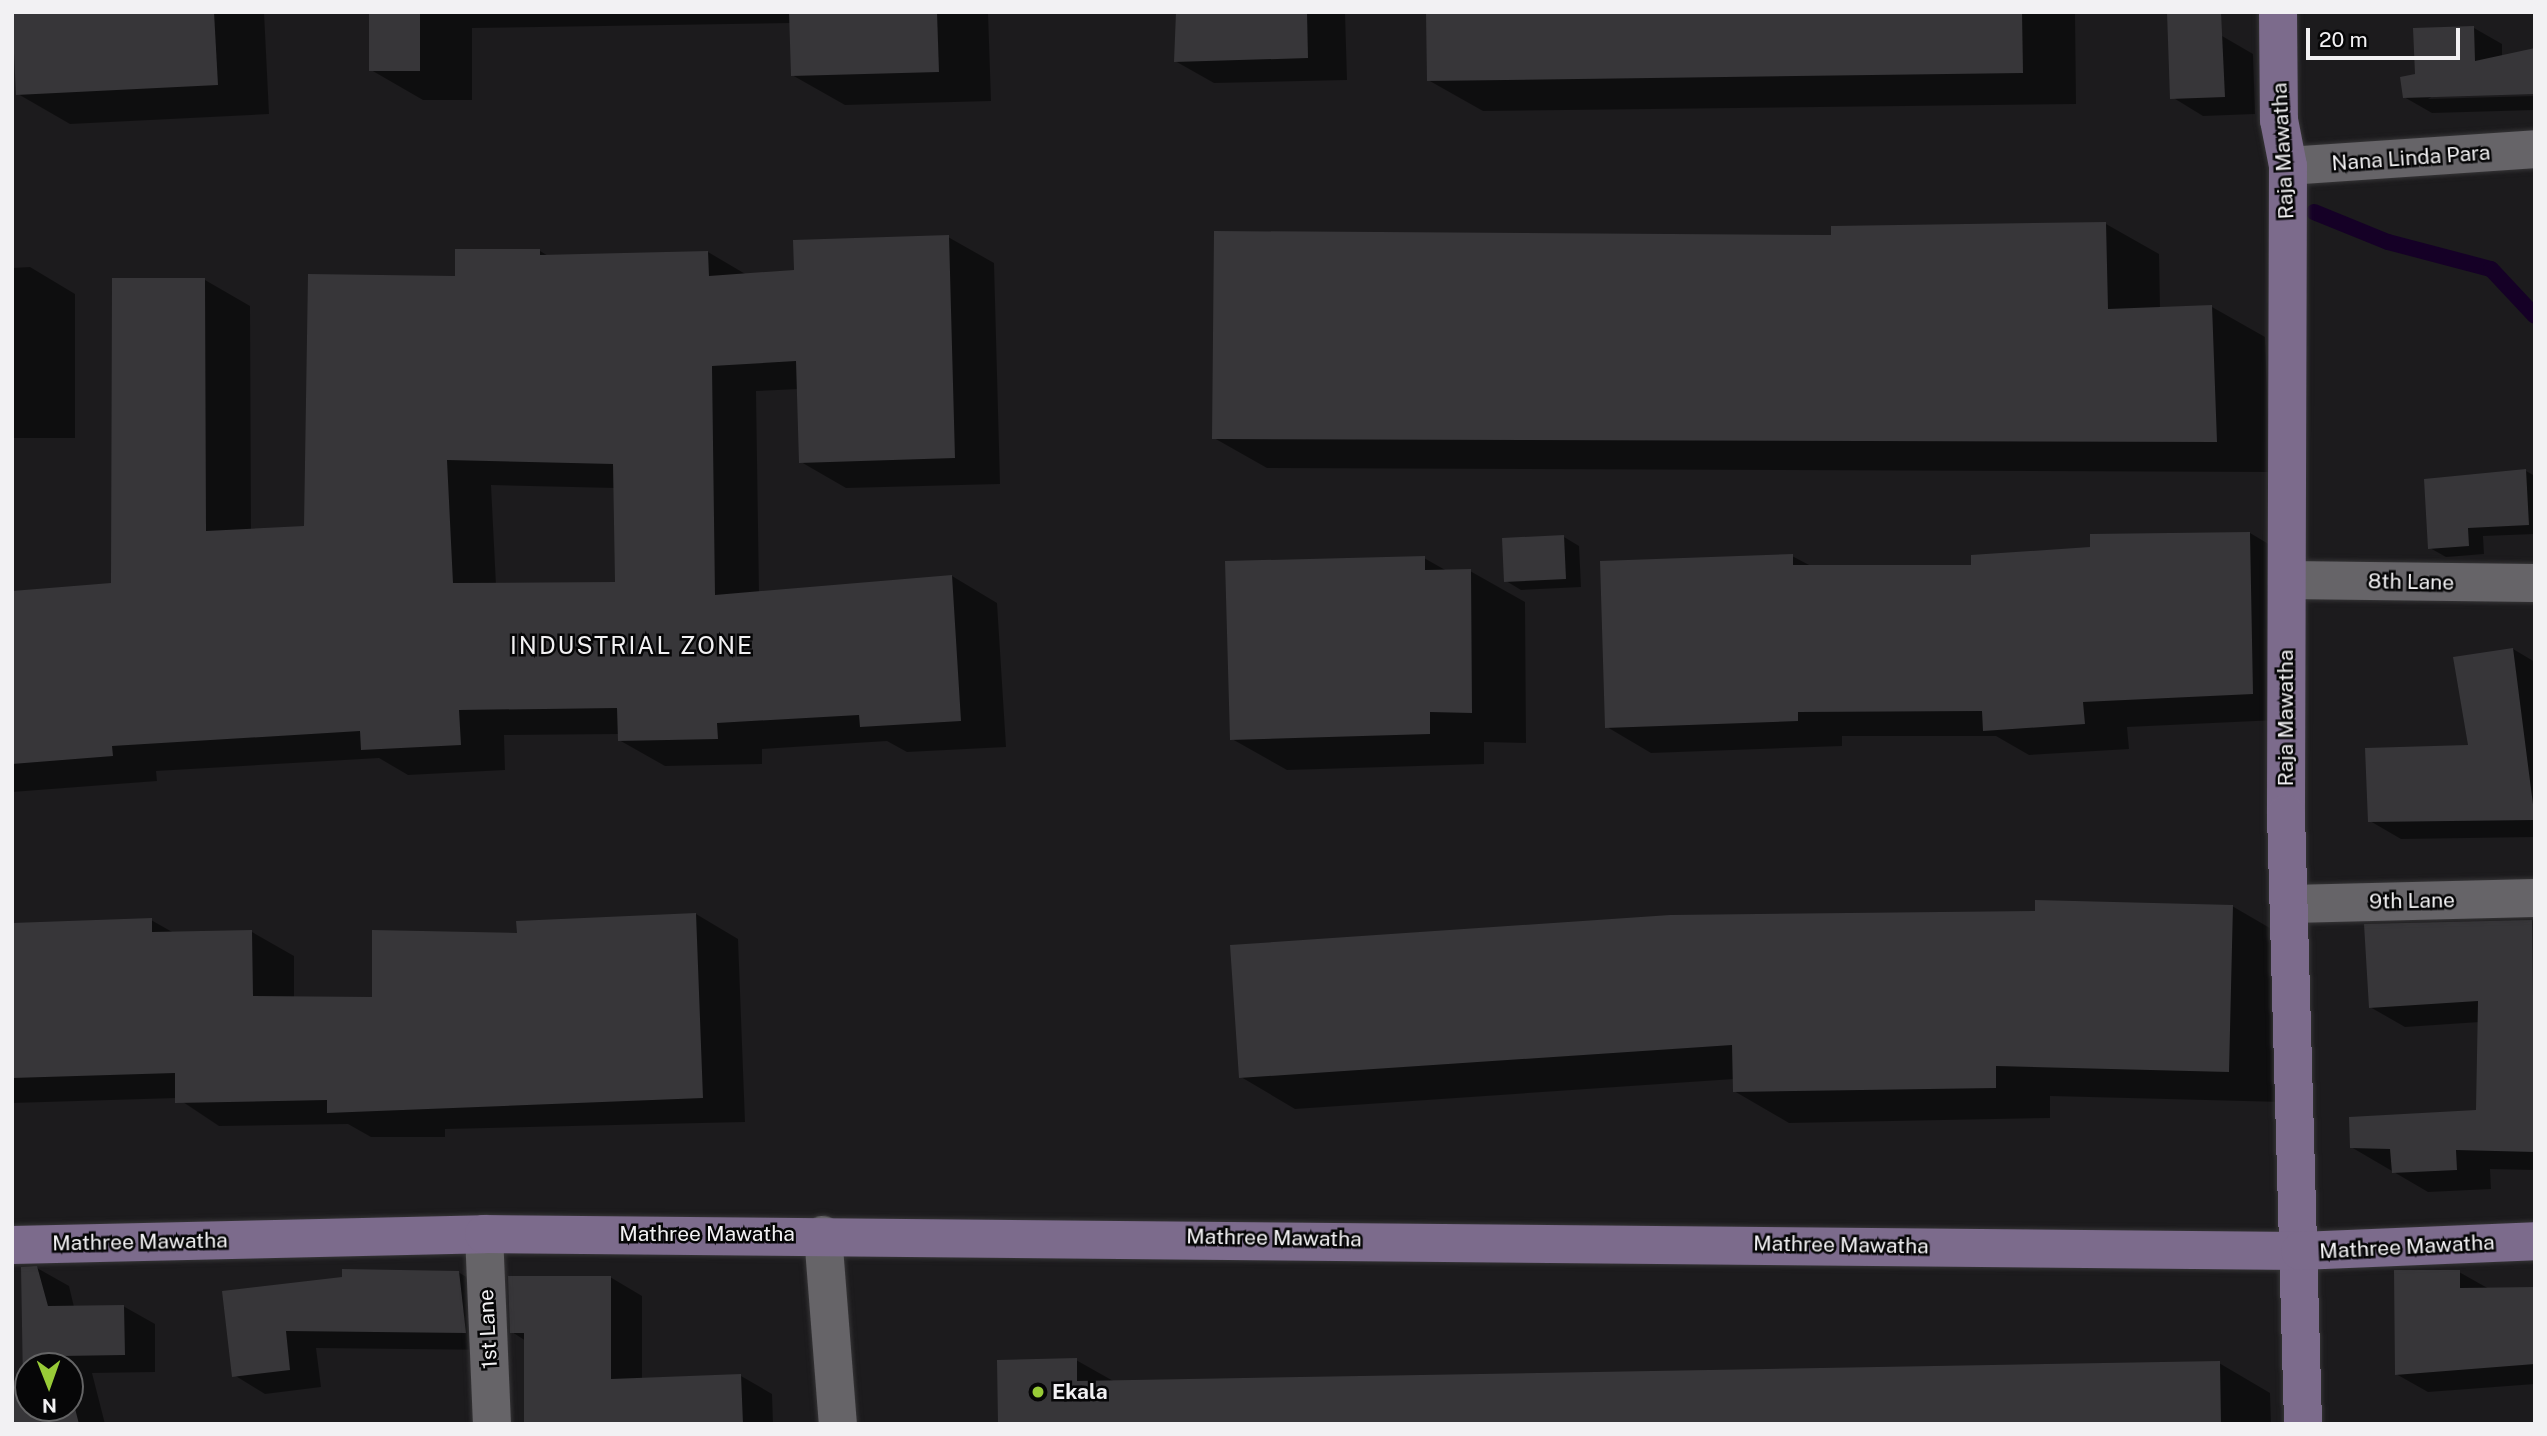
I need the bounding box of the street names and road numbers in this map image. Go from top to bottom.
street label: Raja Mawatha [2267,82,2299,220]
street label: Nana Linda Para [2331,140,2491,176]
street label: 8th Lane [2368,569,2454,595]
street label: Raja Mawatha [2273,650,2299,786]
street label: 9th Lane [2369,888,2455,914]
street label: Mathree Mawatha [619,1221,795,1247]
street label: Mathree Mawatha [1186,1224,1362,1252]
street label: Mathree Mawatha [52,1228,228,1256]
street label: Mathree Mawatha [2319,1230,2495,1264]
street label: Mathree Mawatha [1753,1231,1929,1259]
street label: 1st Lane [473,1289,503,1369]

